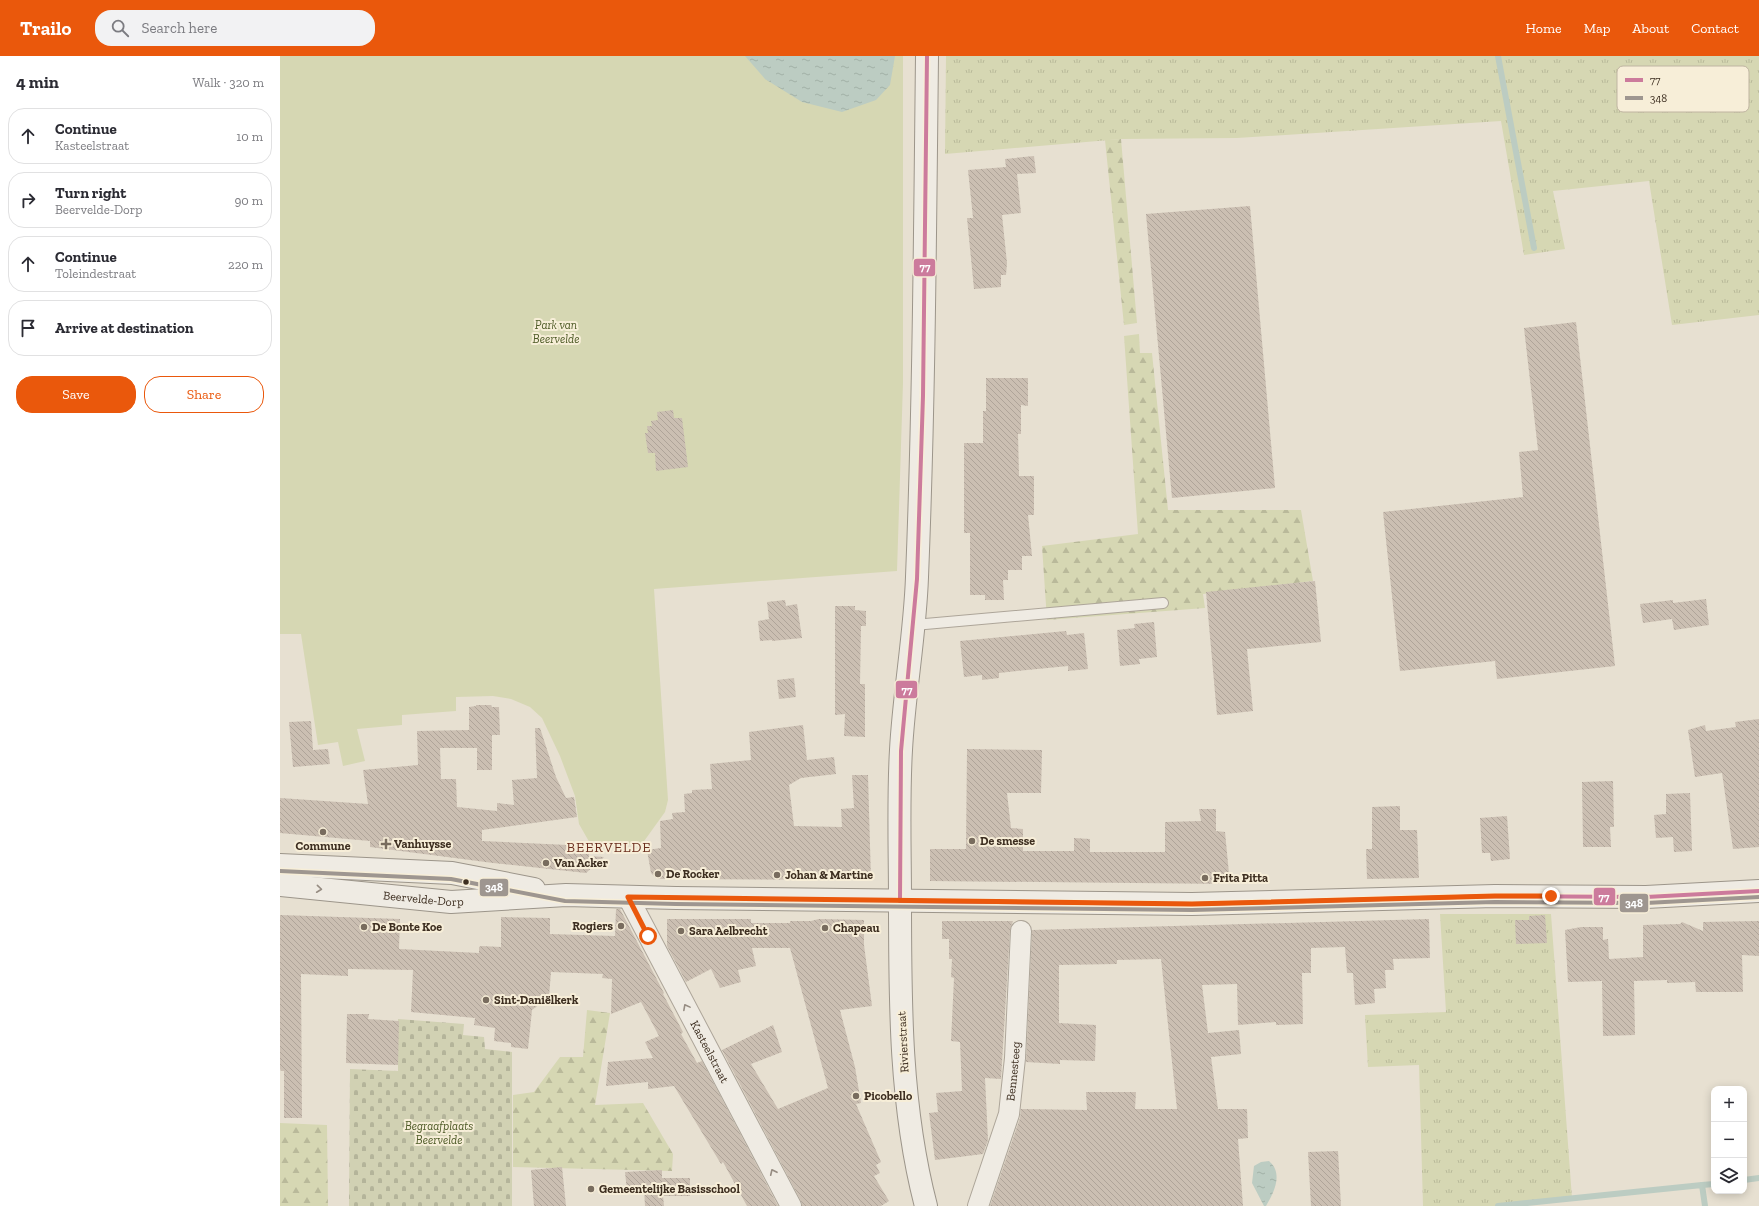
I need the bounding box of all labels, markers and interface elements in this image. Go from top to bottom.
search box [95,10,375,46]
text: Trailo [20,17,71,40]
icon: search [109,17,131,39]
text: Search here [141,19,217,37]
text: Home [1526,20,1562,37]
text: Map [1584,20,1610,37]
text: About [1632,20,1669,37]
text: Contact [1691,20,1739,37]
legend [1617,66,1749,112]
text: 4 min [16,72,59,92]
text: 77 [1650,74,1660,87]
text: Walk · 320 m [192,75,264,90]
text: 348 [1650,92,1667,105]
text: Continue [55,120,117,138]
icon: ahead [17,125,39,147]
text: 10 m [236,129,263,144]
text: Kasteelstraat [55,138,129,153]
text: Turn right [55,184,126,202]
icon: right [17,189,39,211]
text: 90 m [234,193,263,208]
text: Beervelde-Dorp [55,202,142,217]
text: Continue [55,248,117,266]
icon: ahead [17,253,39,275]
text: 220 m [228,257,263,272]
line badge: 77 [913,258,936,277]
text: 77 [920,261,931,274]
text: Toleindestraat [55,266,136,281]
icon: arrive [17,317,39,339]
park label: Park van Beervelde [533,318,579,346]
text: Arrive at destination [55,319,194,337]
button: Save [16,376,136,413]
button: Share [144,376,264,413]
line badge: 77 [895,680,918,699]
text: 77 [902,684,913,697]
marker: Commune [318,827,328,837]
place label: De smesse [980,834,1035,848]
marker: De smesse [967,836,977,846]
place label: Vanhuysse [394,837,452,851]
place label: Commune [296,839,351,853]
marker: Vanhuysse [381,839,391,849]
district label: BEERVELDE [566,839,652,856]
place label: Van Acker [554,856,609,870]
marker: Van Acker [541,858,551,868]
place label: De Rocker [666,867,720,881]
place label: Johan & Martine [785,868,873,882]
marker: De Rocker [653,869,663,879]
marker: Johan & Martine [772,870,782,880]
place label: Frita Pitta [1213,871,1268,885]
marker: Frita Pitta [1200,873,1210,883]
unlabelled marker [461,877,471,887]
line badge: 348 [479,878,509,897]
text: 348 [485,881,503,894]
one-way arrow [316,884,322,893]
route end [1542,887,1560,905]
line badge: 77 [1593,887,1616,906]
street label: Beervelde-Dorp [382,888,464,909]
text: 77 [1599,891,1610,904]
line badge: 348 [1619,893,1649,913]
text: 348 [1625,897,1643,910]
place label: Rogiers [572,919,613,933]
place label: De Bonte Koe [372,920,442,934]
marker: Rogiers [616,921,626,931]
place label: Chapeau [833,921,880,935]
marker: De Bonte Koe [359,922,369,932]
marker: Chapeau [820,923,830,933]
place label: Sara Aelbrecht [689,924,768,938]
marker: Sara Aelbrecht [676,926,686,936]
route start [639,927,657,945]
place label: Sint-Daniëlkerk [494,993,579,1007]
marker: Sint-Daniëlkerk [481,995,491,1005]
one-way arrow [683,1004,691,1012]
street label: Rivierstraat [894,1010,912,1073]
street label: Kasteelstraat [687,1018,732,1086]
street label: Bennesteeg [1003,1041,1023,1102]
map controls [1711,1086,1747,1194]
button: + [1711,1086,1747,1122]
place label: Picobello [864,1089,913,1103]
marker: Picobello [851,1091,861,1101]
park label: Begraafplaats Beervelde [405,1119,473,1147]
button: − [1711,1122,1747,1158]
button: layers [1711,1158,1747,1194]
one-way arrow [770,1168,778,1176]
place label: Gemeentelijke Basisschool [599,1182,740,1197]
marker: Gemeentelijke Basisschool [586,1184,596,1194]

